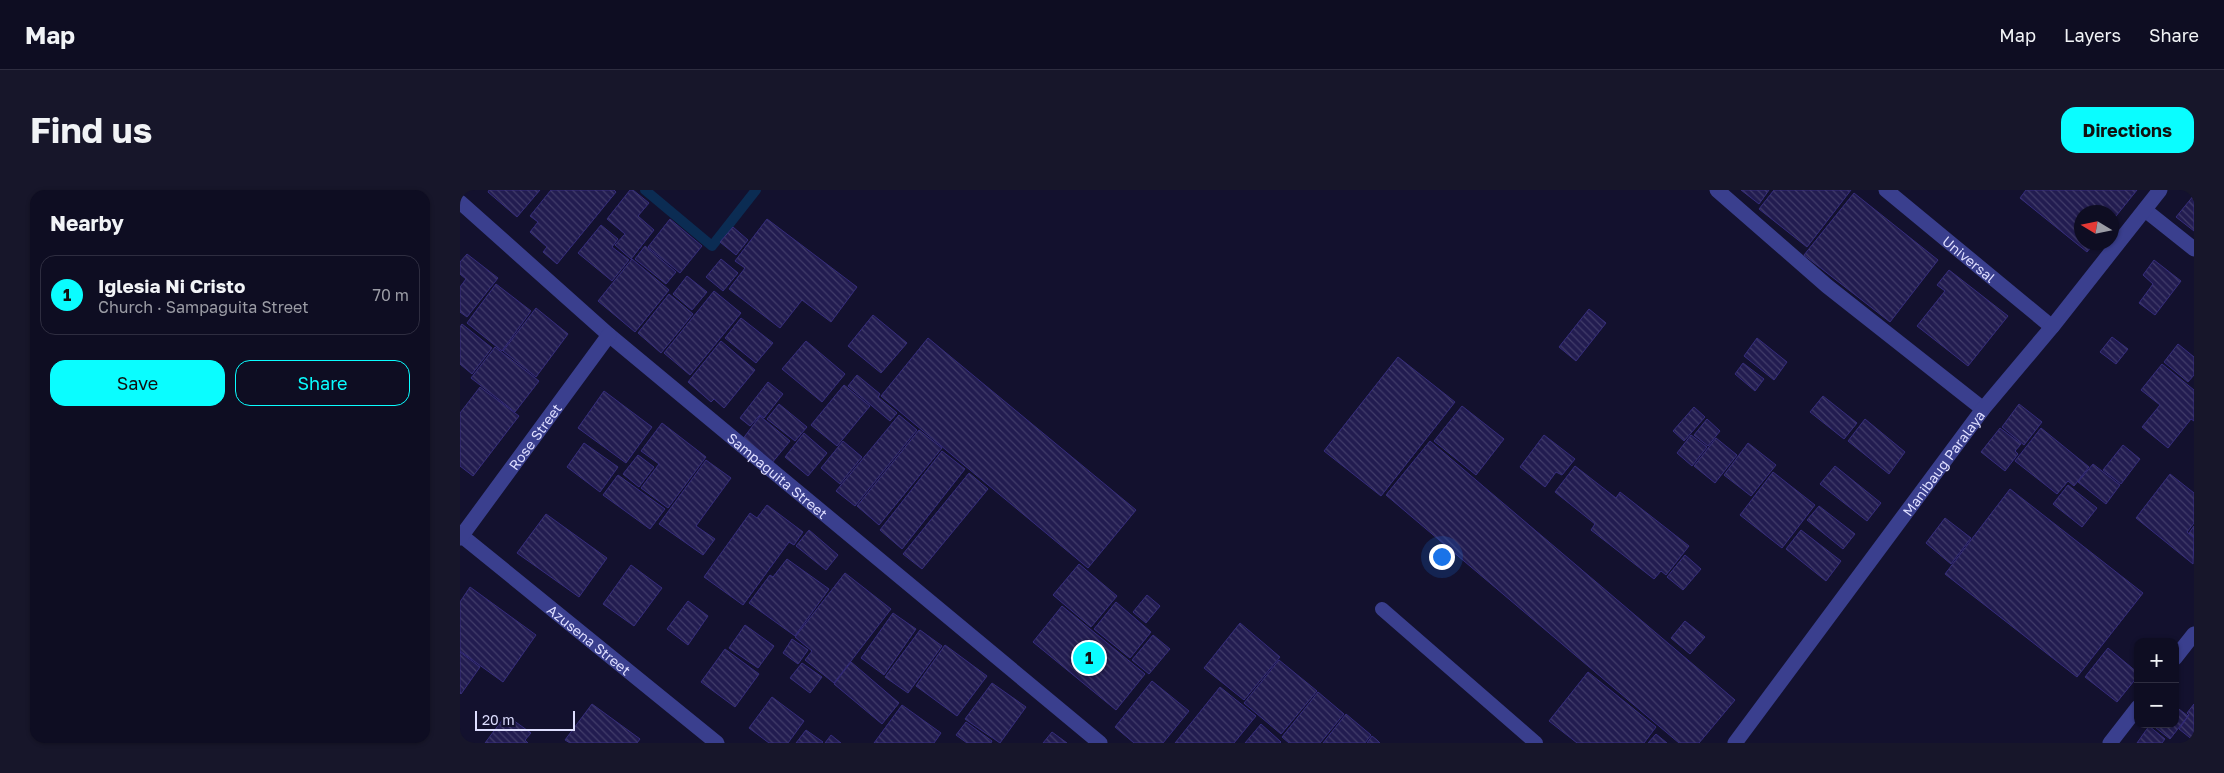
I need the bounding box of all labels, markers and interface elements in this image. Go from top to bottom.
text: Map [25,20,75,49]
text: Map [1999,24,2036,46]
text: Layers [2064,24,2121,46]
text: Share [2149,24,2199,46]
button: Directions [2061,107,2194,153]
text: Find us [30,109,152,151]
north arrow [2074,205,2119,250]
text: Nearby [50,210,124,236]
street label: Universal [1939,232,1999,286]
text: Iglesia Ni Cristo [98,274,245,297]
text: 1 [63,285,71,305]
text: 70 m [372,285,409,305]
text: Church · Sampaguita Street [98,297,309,317]
button: Save [50,360,225,406]
button: Share [235,360,410,406]
street label: Rose Street [505,400,565,473]
street label: Manibaug Paralaya [1898,407,1988,519]
street label: Sampaguita Street [724,429,831,522]
your location [1429,544,1455,570]
street label: Azusena Street [544,601,634,678]
map controls [2134,638,2179,728]
button: + [2134,638,2179,683]
pin: 1 [1073,639,1105,677]
button: − [2134,683,2179,728]
scale bar [475,708,575,731]
text: 20 m [482,711,515,728]

